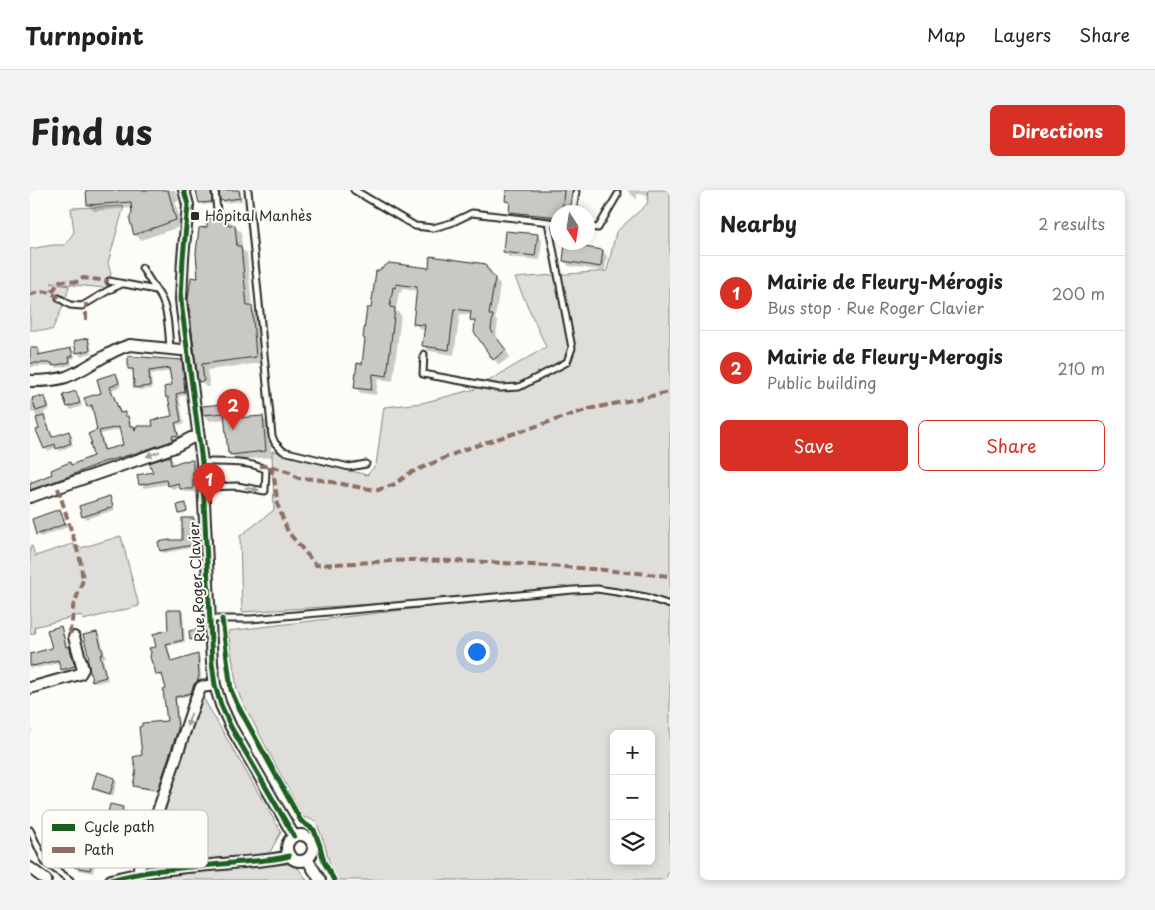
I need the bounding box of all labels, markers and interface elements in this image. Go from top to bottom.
text: Turnpoint [25,17,144,53]
text: Map [927,21,966,48]
text: Layers [994,21,1051,48]
text: Share [1079,21,1130,48]
text: Find us [30,104,152,157]
button: Directions [990,105,1125,156]
place label: Hôpital Manhès [205,205,312,226]
north arrow [550,205,595,250]
text: Nearby [720,207,797,239]
marker: Hôpital Manhès [189,210,201,222]
text: 2 results [1038,211,1105,235]
text: Mairie de Fleury-Mérogis [767,267,1003,295]
text: 1 [732,281,740,305]
text: 200 m [1052,281,1105,305]
text: Bus stop · Rue Roger Clavier [767,295,984,319]
text: Mairie de Fleury-Merogis [767,342,1003,370]
text: 2 [730,356,742,380]
text: 210 m [1057,356,1105,380]
text: Public building [767,370,877,394]
pin: 2 [217,389,249,430]
button: Save [720,420,908,471]
button: Share [918,420,1105,471]
one-way arrow [146,451,161,459]
pin: 1 [193,463,225,504]
one-way arrow [244,485,260,493]
street label: Rue Roger Clavier [183,521,210,643]
your location [464,639,490,665]
one-way arrow [184,712,192,727]
map controls [610,730,655,865]
button: + [610,730,655,775]
button: − [610,775,655,820]
legend [42,810,208,868]
text: Cycle path [84,816,155,837]
button: layers [610,820,655,865]
text: Path [84,839,114,860]

